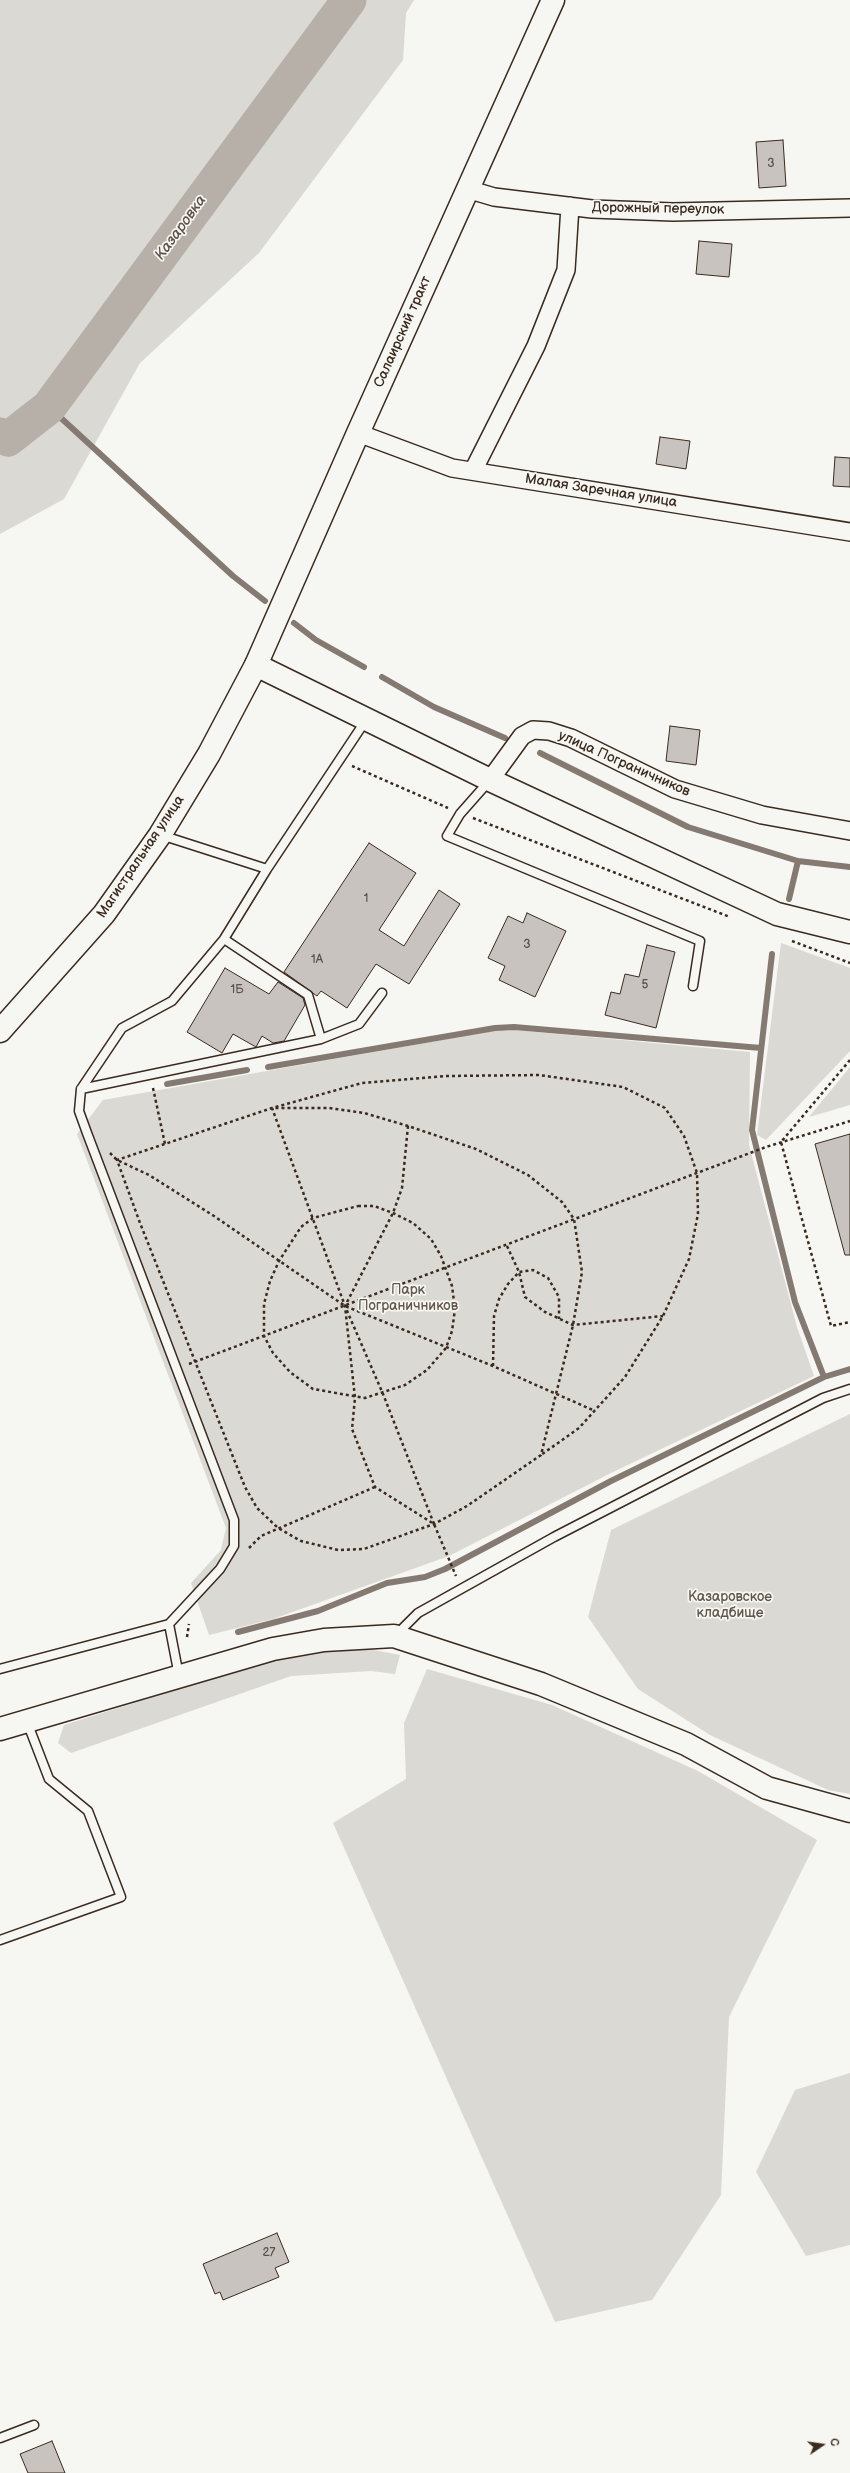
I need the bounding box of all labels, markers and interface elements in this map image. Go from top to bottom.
house number: 3 [767,157,775,171]
water label: Казаровка [151,192,211,264]
street label: Дорожный переулок [592,199,724,219]
street label: Салаирский тракт [371,274,435,390]
street label: Малая Заречная улица [524,471,678,511]
street label: улица Пограничников [555,727,693,801]
street label: Магистральная улица [94,793,188,921]
house number: 1 [364,892,368,906]
house number: 3 [523,938,531,952]
house number: 1А [311,953,323,967]
house number: 5 [642,978,648,992]
house number: 1Б [231,983,243,997]
park label: Парк Пограничников [358,1282,458,1314]
park label: Казаровское кладбище [688,1589,772,1622]
house number: 27 [263,2246,275,2260]
north arrow [802,2425,842,2465]
text: С [827,2437,841,2447]

